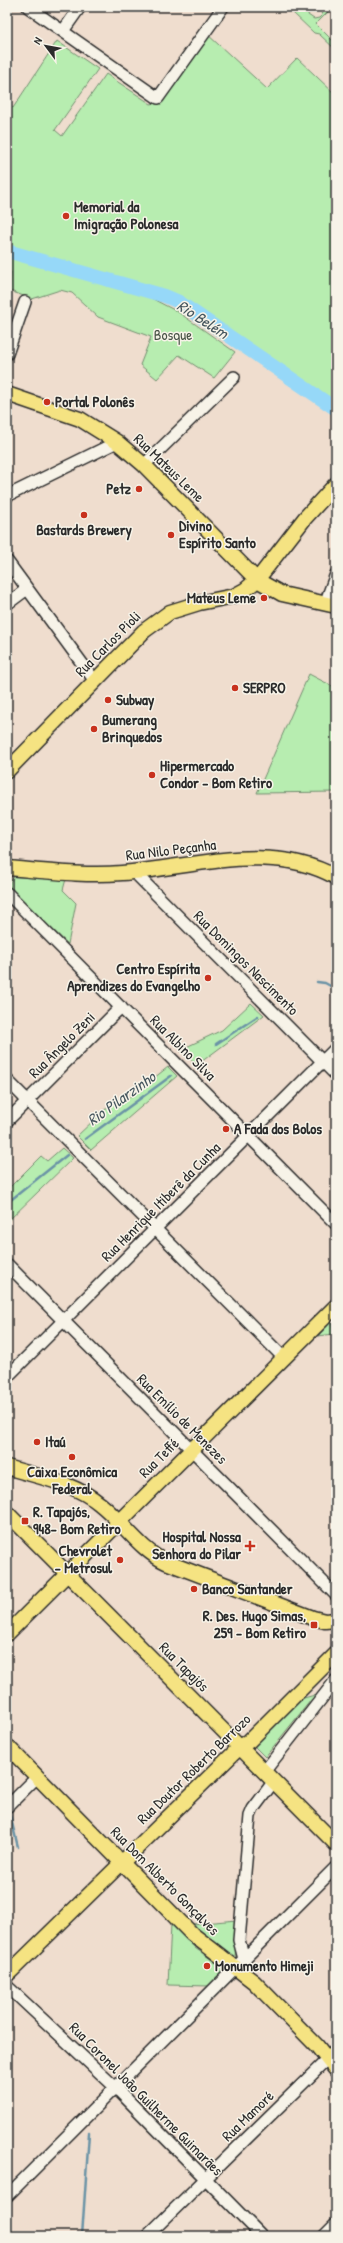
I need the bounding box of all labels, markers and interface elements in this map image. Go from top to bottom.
north arrow [26,26,66,66]
text: N [30,34,45,47]
place label: Memorial da Imigração Polonesa [74,196,178,235]
marker: Memorial da Imigração Polonesa [61,211,71,221]
water label: Rio Belém [173,294,234,344]
park label: Bosque [154,324,192,345]
place label: Portal Polonês [55,391,135,412]
marker: Portal Polonês [42,397,52,407]
street label: Rua Mateus Leme [129,428,209,507]
place label: Petz [106,478,132,499]
marker: Petz [134,484,144,494]
marker: Bastards Brewery [79,510,89,520]
place label: Divino Espírito Santo [179,515,256,554]
place label: Bastards Brewery [36,519,132,541]
marker: Divino Espírito Santo [166,530,176,540]
place label: Mateus Leme [187,587,256,608]
marker: Mateus Leme [259,593,269,603]
street label: Rua Carlos Pioli [70,606,145,681]
place label: SERPRO [243,677,286,698]
marker: SERPRO [230,683,240,693]
place label: Subway [116,689,155,711]
marker: Subway [103,695,113,705]
place label: Bumerang Brinquedos [102,709,162,748]
marker: Bumerang Brinquedos [89,724,99,734]
place label: Hipermercado Condor - Bom Retiro [160,755,272,793]
marker: Hipermercado Condor - Bom Retiro [147,770,157,780]
street label: Rua Nilo Peçanha [125,834,217,865]
street label: Rua Domingos Nascimento [189,906,303,1020]
place label: Centro Espírita Aprendizes do Evangelho [67,958,200,997]
marker: Centro Espírita Aprendizes do Evangelho [203,973,213,983]
street label: Rua Ângelo Zeni [24,1007,100,1083]
street label: Rua Albino Silva [146,1010,221,1085]
water label: Rio Pilarzinho [82,1065,161,1130]
place label: A Fada dos Bolos [234,1118,322,1139]
marker: A Fada dos Bolos [221,1124,231,1134]
street label: Rua Henrique Itiberê da Cunha [96,1137,225,1266]
street label: Rua Emílio de Menezes [132,1369,232,1469]
place label: Itaú [45,1431,67,1452]
street label: Rua Teffé [134,1433,183,1482]
marker: Itaú [32,1437,42,1447]
marker: Caixa Econômica Federal [67,1452,77,1462]
place label: Caixa Econômica Federal [27,1461,117,1499]
place label: R. Tapajós, 948- Bom Retiro [33,1501,121,1539]
marker: R. Tapajós, 948- Bom Retiro [20,1516,30,1526]
place label: Hospital Nossa Senhora do Pilar [152,1526,241,1564]
place label: Chevrolet - Metrosul [55,1540,113,1578]
marker: Hospital Nossa Senhora do Pilar [244,1540,256,1552]
marker: Chevrolet - Metrosul [115,1555,125,1565]
place label: Banco Santander [202,1578,293,1599]
marker: Banco Santander [189,1584,199,1594]
place label: R. Des. Hugo Simas, 259 - Bom Retiro [203,1605,306,1643]
marker: R. Des. Hugo Simas, 259 - Bom Retiro [309,1620,319,1630]
street label: Rua Tapajós [155,1637,214,1696]
street label: Rua Doutor Roberto Barrozo [132,1709,255,1829]
street label: Rua Dom Alberto Gonçalves [106,1821,225,1940]
place label: Monumento Himeji [215,1955,314,1976]
marker: Monumento Himeji [202,1961,212,1971]
street label: Rua Coronel João Guilherme Guimarães [65,2017,228,2180]
street label: Rua Mamoré [217,2086,278,2146]

